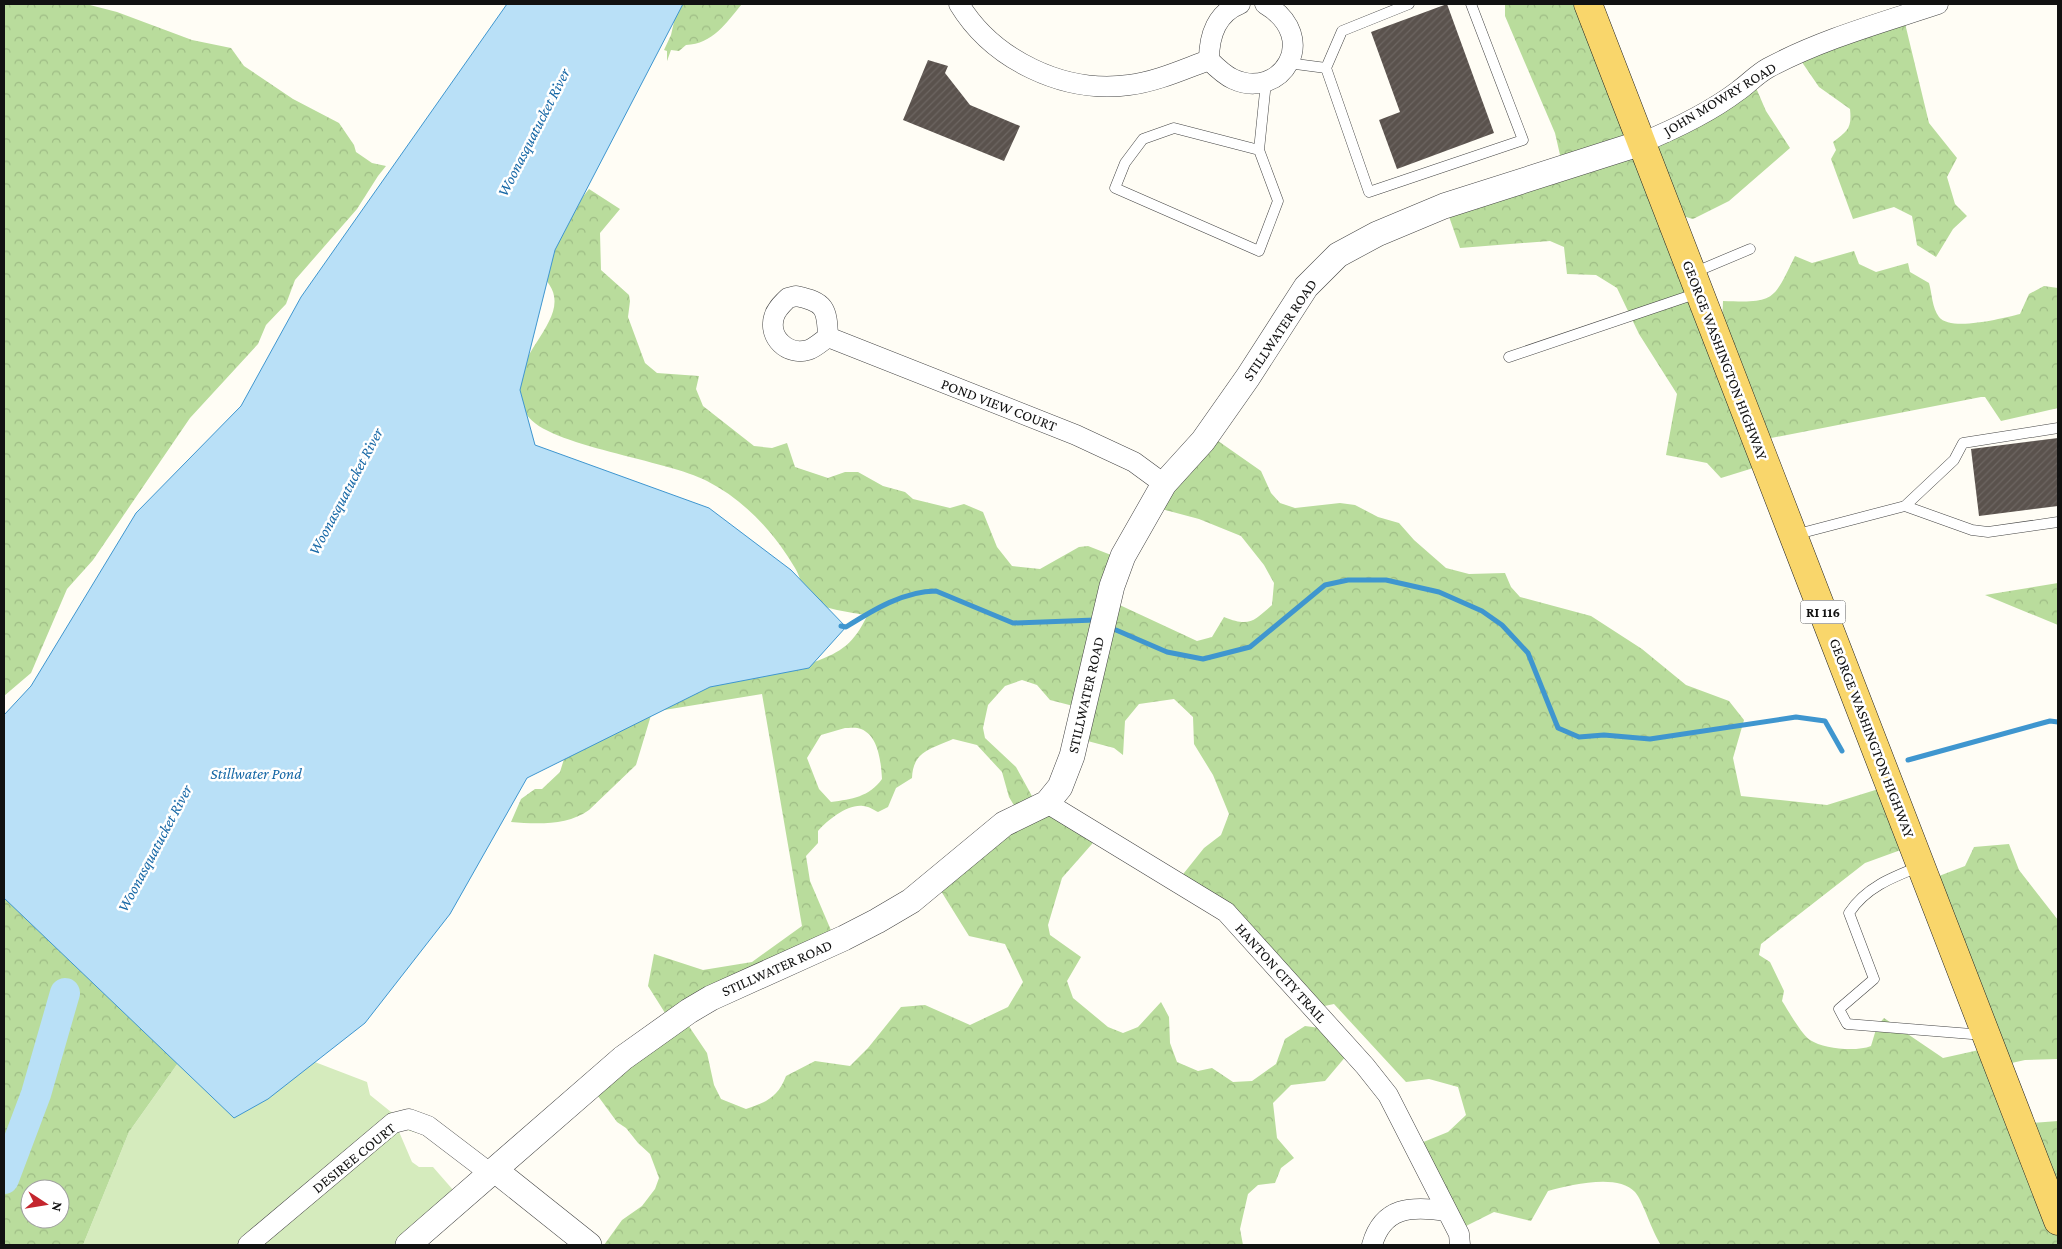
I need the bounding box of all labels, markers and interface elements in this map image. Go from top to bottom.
street label: JOHN MOWRY ROAD [1659,59,1780,141]
water label: Woonasquatucket River [494,65,574,199]
street label: GEORGE WASHINGTON HIGHWAY [1680,258,1771,462]
street label: STILLWATER ROAD [1240,276,1320,384]
street label: POND VIEW COURT [939,376,1059,434]
water label: Woonasquatucket River [305,425,387,558]
road number: RI 116 [1800,600,1846,624]
street label: STILLWATER ROAD [1065,635,1107,755]
street label: GEORGE WASHINGTON HIGHWAY [1827,636,1918,840]
water label: Stillwater Pond [210,765,302,782]
water label: Woonasquatucket River [114,782,196,915]
street label: HANTON CITY TRAIL [1232,920,1330,1026]
street label: STILLWATER ROAD [719,936,835,1000]
street label: DESIREE COURT [309,1120,399,1196]
north arrow [20,1179,70,1229]
text: N [49,1200,67,1213]

